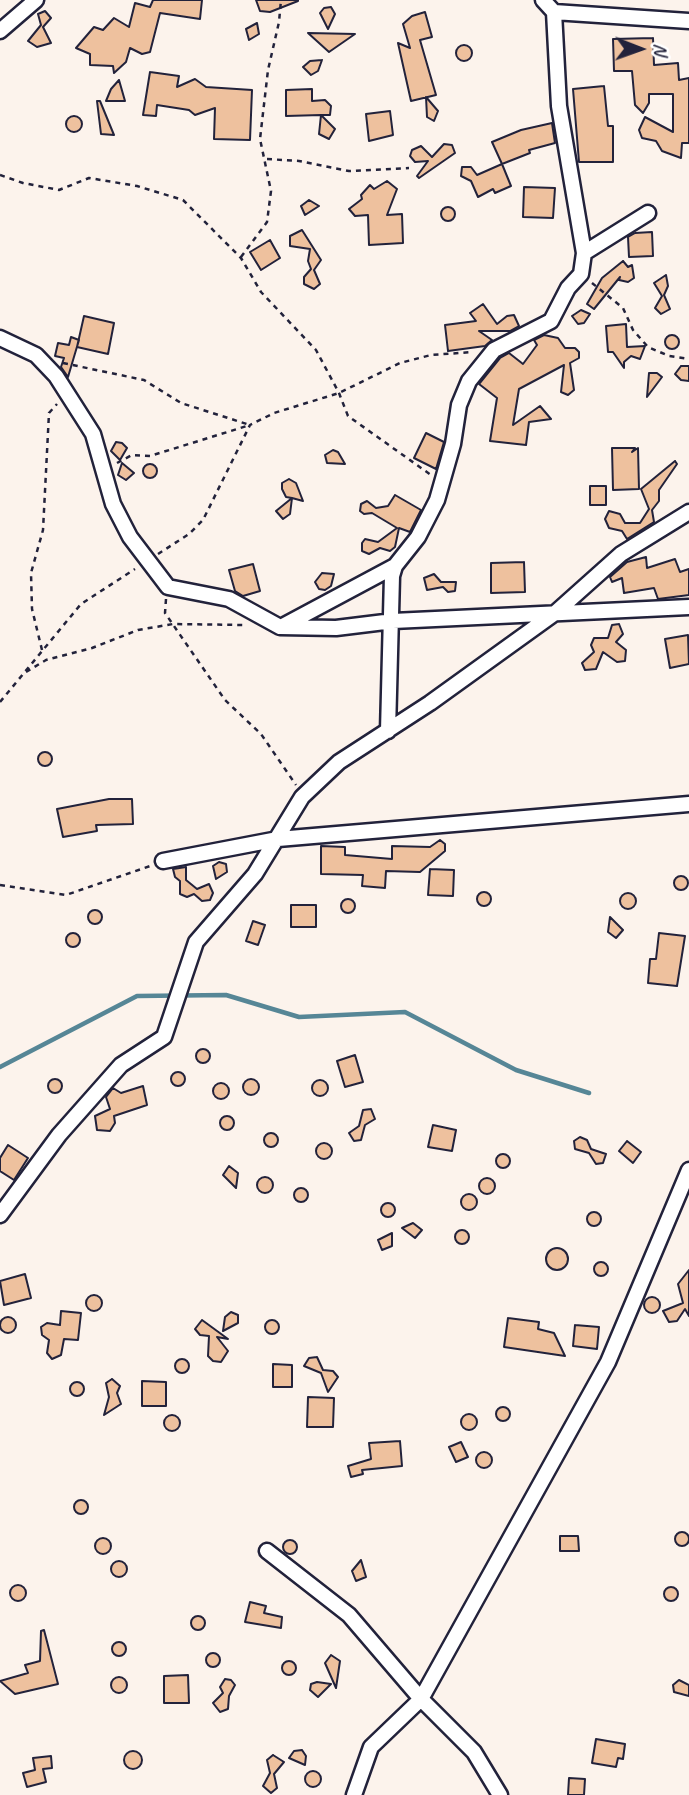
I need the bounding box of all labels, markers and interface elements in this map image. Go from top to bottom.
north arrow [605,14,675,84]
text: N [649,43,673,55]

